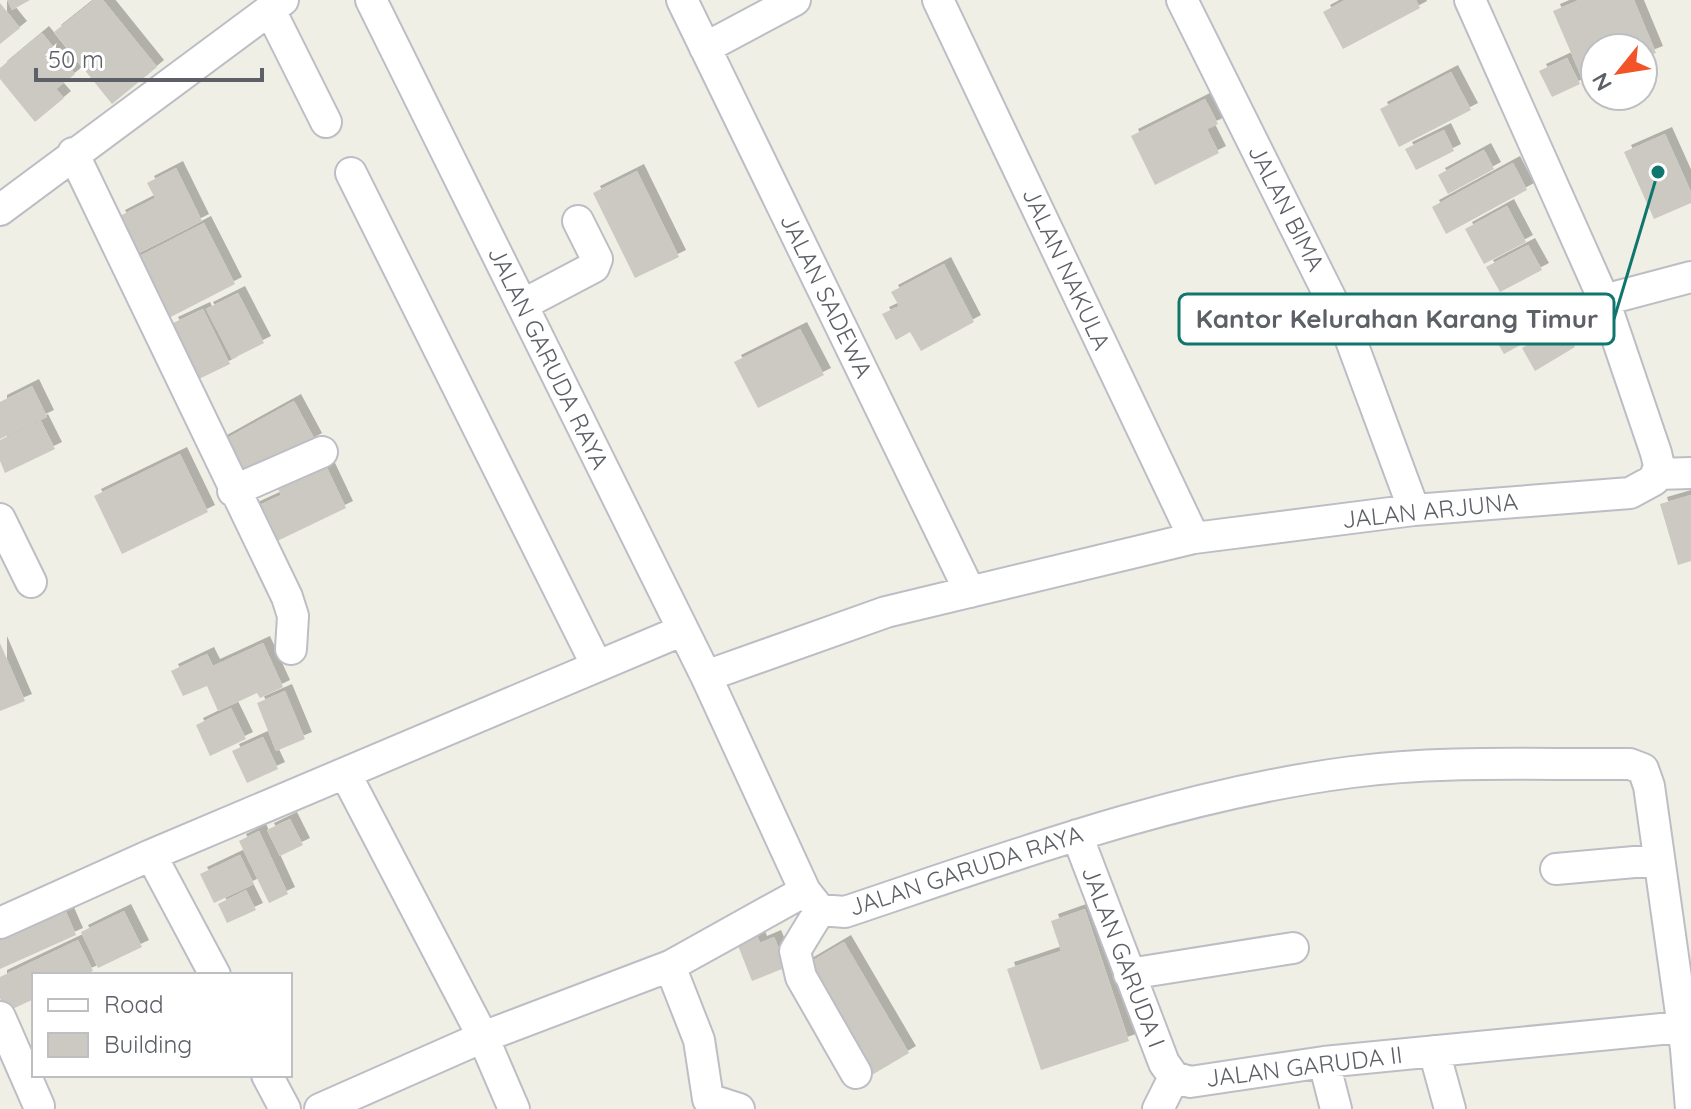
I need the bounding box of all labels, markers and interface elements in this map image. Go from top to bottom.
scale bar [36,32,262,82]
north arrow [1579,32,1659,112]
text: 50 m [48,44,104,74]
text: N [1586,68,1618,96]
street label: JALAN BIMA [1242,139,1332,276]
street label: JALAN NAKULA [1016,183,1118,354]
street label: JALAN SADEWA [774,208,880,383]
street label: JALAN GARUDA RAYA [482,241,616,474]
callout: Kantor Kelurahan Karang Timur [1179,294,1614,344]
text: Kantor Kelurahan Karang Timur [1196,302,1598,335]
street label: JALAN ARJUNA [1340,486,1519,534]
street label: JALAN GARUDA RAYA [845,818,1086,922]
street label: JALAN GARUDA I [1076,862,1172,1052]
legend [32,973,292,1077]
text: Road [104,989,164,1019]
text: Building [104,1029,192,1059]
street label: JALAN GARUDA II [1204,1039,1404,1093]

